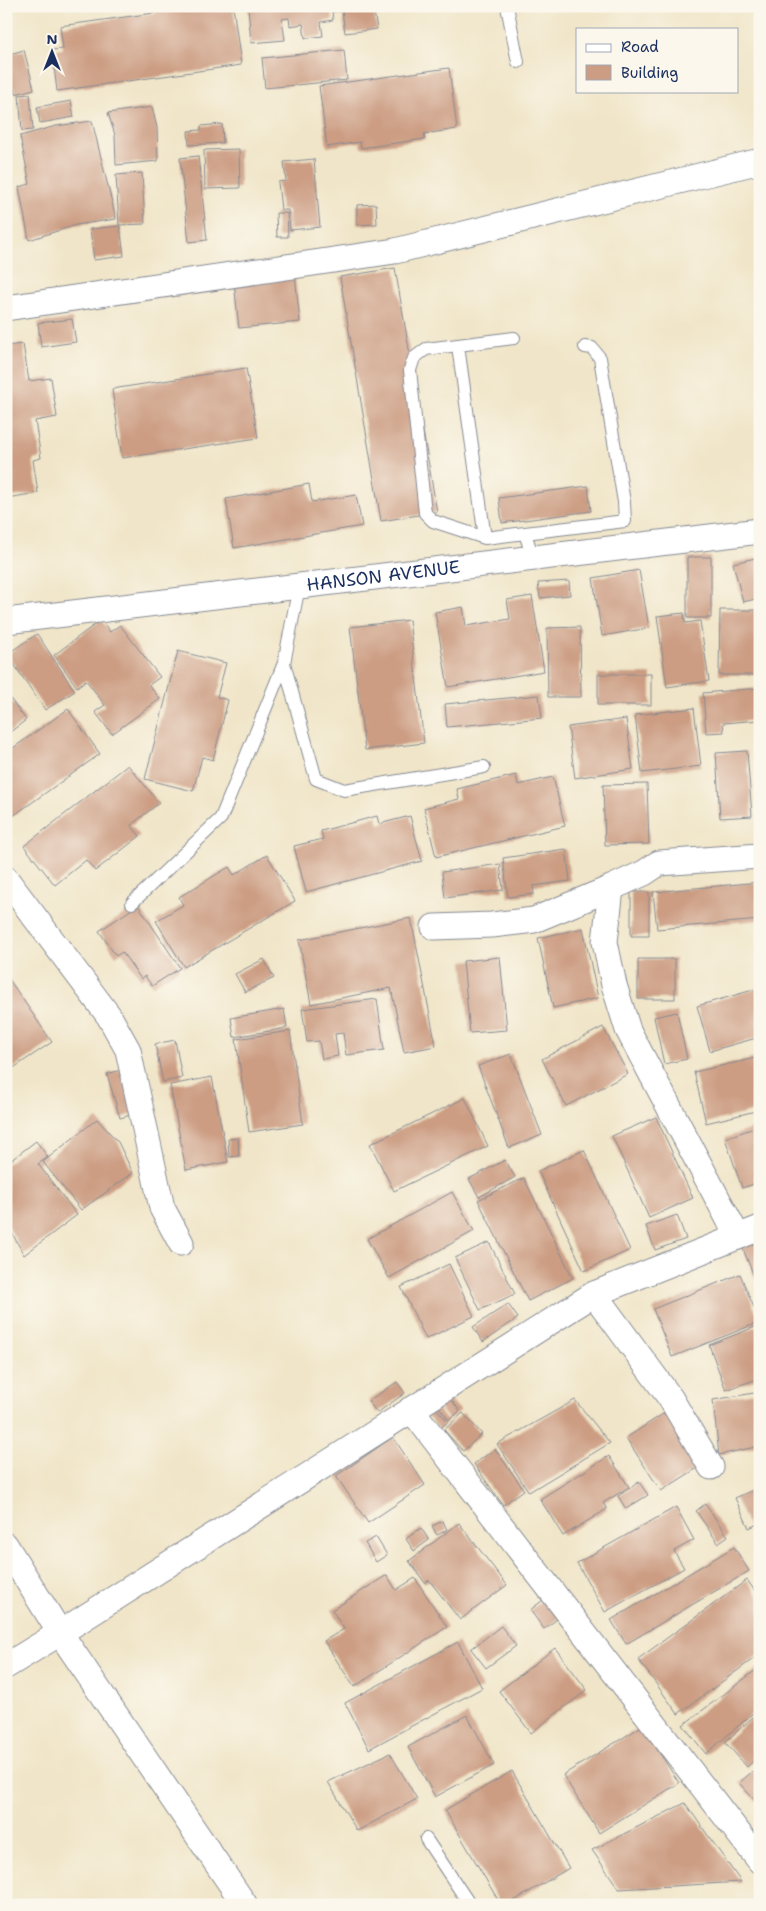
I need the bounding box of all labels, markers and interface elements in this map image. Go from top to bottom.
north arrow [28,28,78,78]
legend [576,28,738,92]
text: N [46,30,58,48]
text: Road [621,37,659,57]
text: Building [621,63,678,83]
street label: HANSON AVENUE [305,555,461,597]

